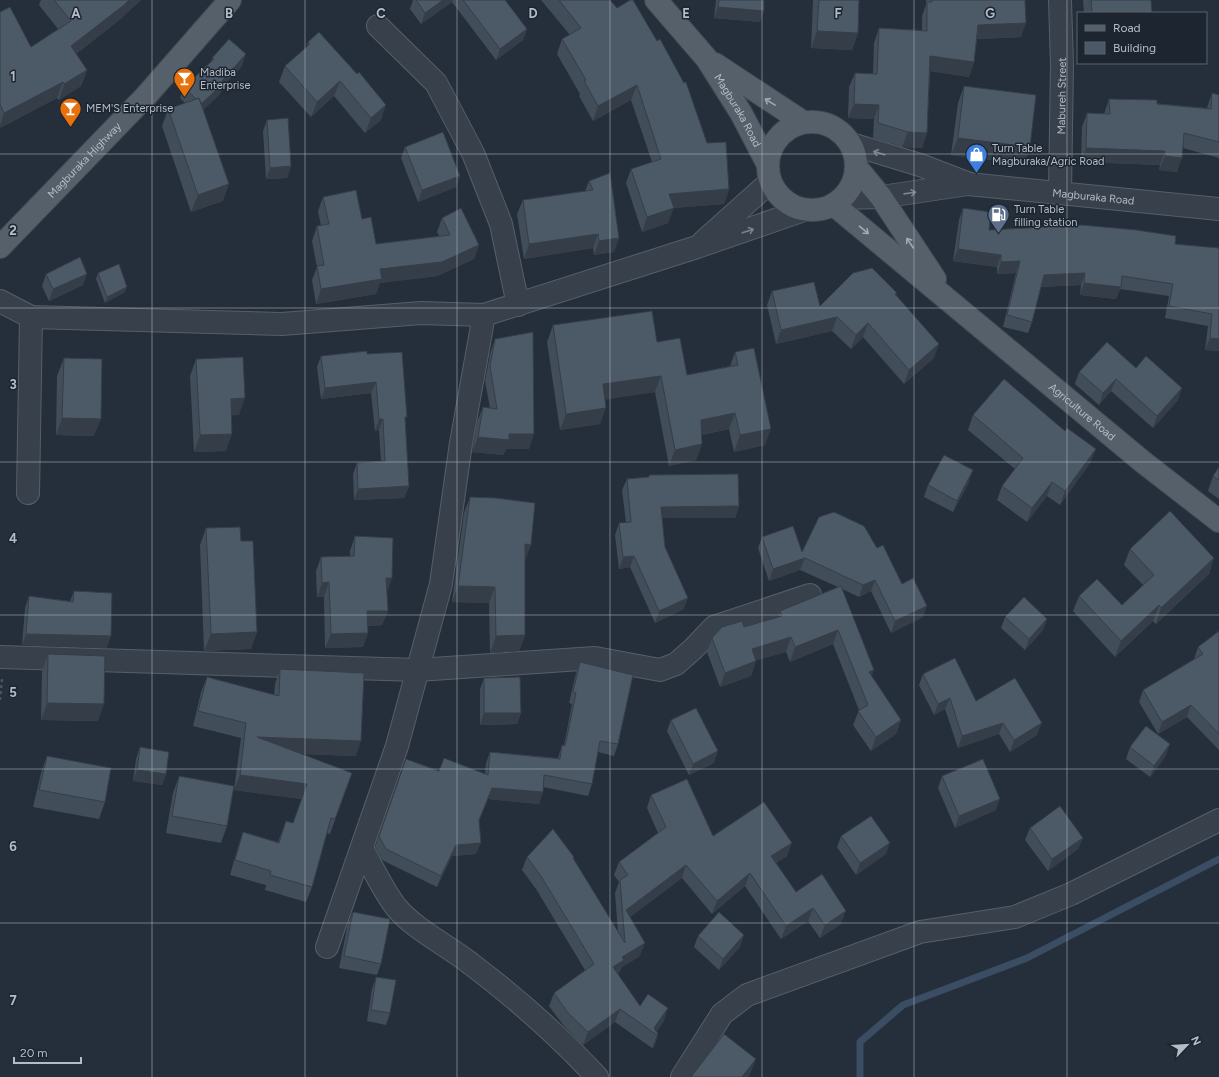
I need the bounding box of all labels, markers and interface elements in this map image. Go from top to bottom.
text: A [71,6,81,21]
text: B [225,6,233,21]
text: C [376,6,386,21]
text: D [528,6,538,21]
text: E [682,6,690,21]
text: F [834,6,842,21]
text: G [985,6,995,21]
legend [1077,12,1207,64]
text: Road [1113,21,1141,35]
text: Building [1113,41,1156,55]
street label: Mabureh Street [1055,57,1069,135]
bar icon: Madiba Enterprise [172,65,198,98]
place label: Madiba Enterprise [200,66,250,92]
text: 1 [10,69,16,84]
street label: Magburaka Road [711,72,764,149]
bar icon: MEM'S Enterprise [58,95,84,128]
one-way arrow [764,97,776,105]
place label: MEM'S Enterprise [86,102,173,115]
street label: Magburaka Highway [45,120,124,201]
shop icon: Turn Table Magburaka/Agric Road [964,141,990,174]
place label: Turn Table Magburaka/Agric Road [992,142,1104,168]
one-way arrow [872,149,885,156]
street label: Magburaka Road [1052,186,1135,208]
one-way arrow [903,189,916,197]
fuel station icon: Turn Table filling station [985,202,1011,235]
place label: Turn Table filling station [1014,203,1077,229]
text: 2 [9,223,17,238]
one-way arrow [741,226,753,234]
one-way arrow [859,226,870,235]
one-way arrow [906,238,914,249]
text: 3 [9,377,17,392]
street label: Agriculture Road [1046,380,1118,443]
text: 4 [9,531,17,546]
text: 5 [9,685,17,700]
text: 6 [9,839,17,854]
text: 7 [9,993,17,1008]
north arrow [1167,1025,1207,1065]
text: N [1188,1034,1203,1048]
scale bar [14,1039,81,1065]
text: 20 m [20,1046,48,1060]

